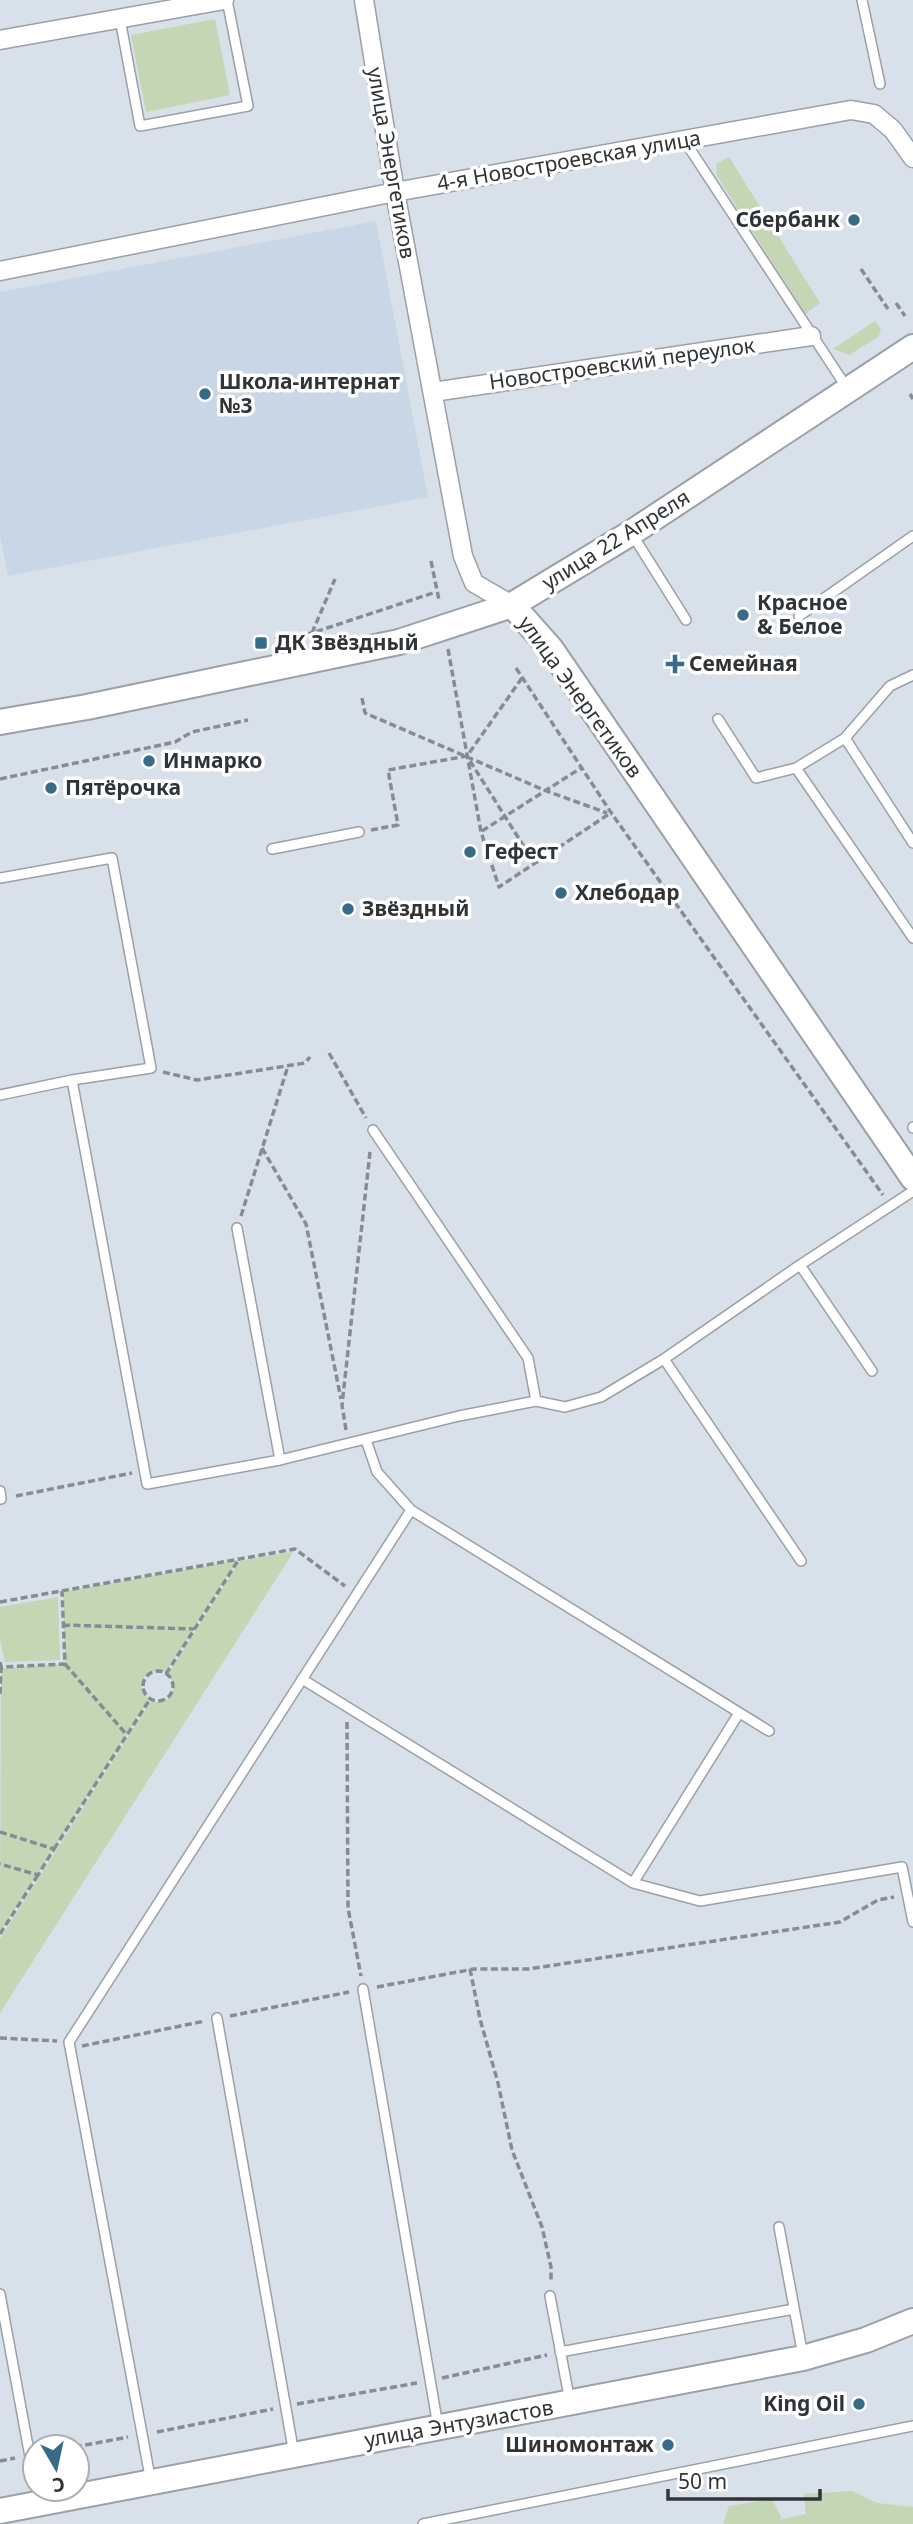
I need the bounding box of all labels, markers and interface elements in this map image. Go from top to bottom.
street label: улица Энергетиков [361,65,423,261]
street label: 4-я Новостроевская улица [435,123,703,197]
place label: Сбербанк [735,205,840,233]
marker: Сбербанк [846,212,862,228]
street label: Новостроевский переулок [487,331,756,396]
place label: Школа-интернат №3 [219,367,400,419]
marker: Школа-интернат №3 [197,386,213,402]
street label: улица 22 Апреля [536,482,695,596]
place label: Красное & Белое [757,588,848,640]
marker: Красное & Белое [735,607,751,623]
street label: улица Энергетиков [512,610,649,783]
place label: ДК Звёздный [275,628,419,656]
marker: ДК Звёздный [253,635,269,651]
place label: Семейная [689,649,798,677]
marker: Семейная [667,656,683,672]
place label: Инмарко [163,746,262,774]
marker: Инмарко [141,753,157,769]
place label: Пятёрочка [65,773,181,801]
marker: Пятёрочка [43,780,59,796]
place label: Гефест [484,837,559,865]
marker: Гефест [462,844,478,860]
place label: Хлебодар [575,878,680,906]
marker: Хлебодар [553,885,569,901]
place label: Звёздный [362,894,469,922]
marker: Звёздный [340,901,356,917]
place label: King Oil [763,2389,845,2417]
street label: улица Энтузиастов [362,2393,555,2453]
marker: King Oil [851,2396,867,2412]
place label: Шиномонтаж [505,2430,655,2458]
north arrow [21,2433,91,2503]
marker: Шиномонтаж [660,2437,676,2453]
scale bar [668,2458,820,2502]
text: 50 m [678,2467,727,2495]
text: С [51,2471,67,2499]

